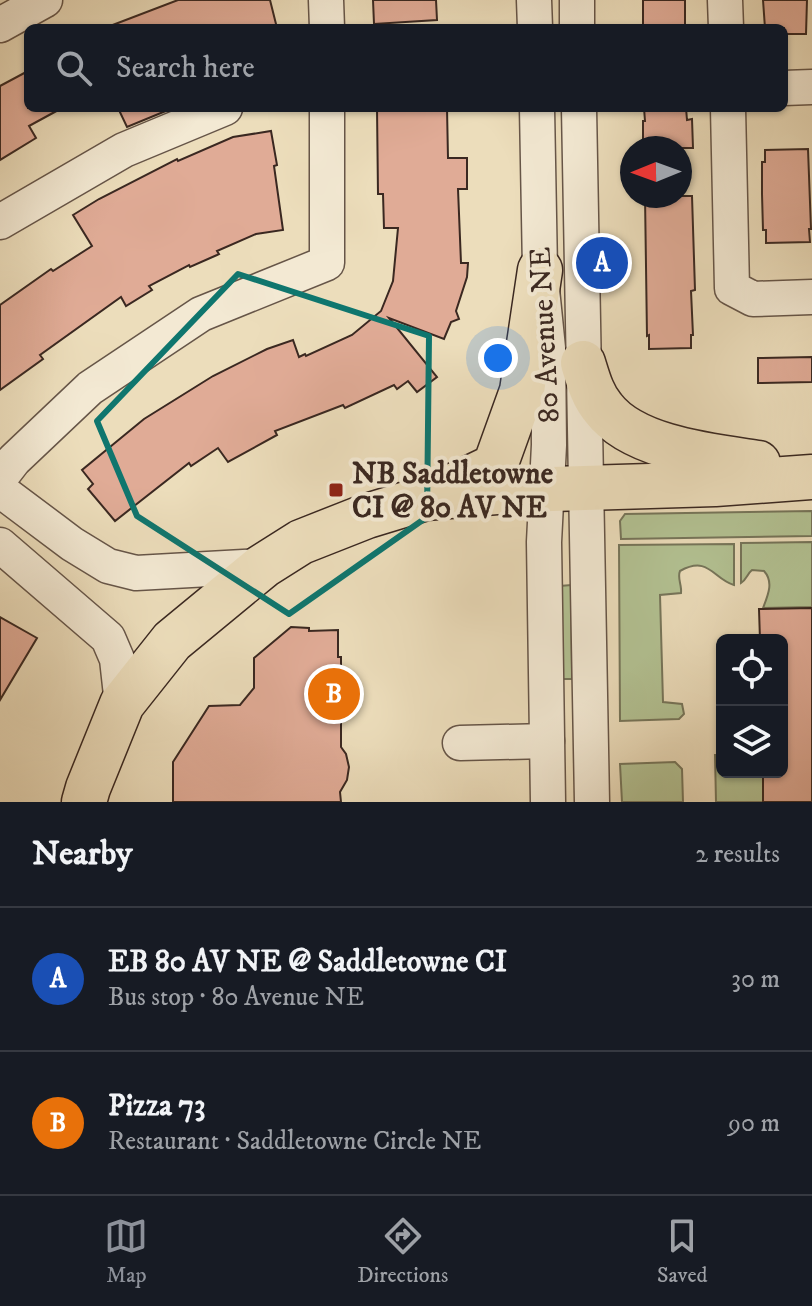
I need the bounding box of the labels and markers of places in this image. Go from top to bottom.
pin: A [576,233,628,293]
place label: NB Saddletowne CI @ 80 AV NE [352,456,554,527]
marker: NB Saddletowne CI @ 80 AV NE [327,481,345,499]
pin: B [308,664,360,724]

